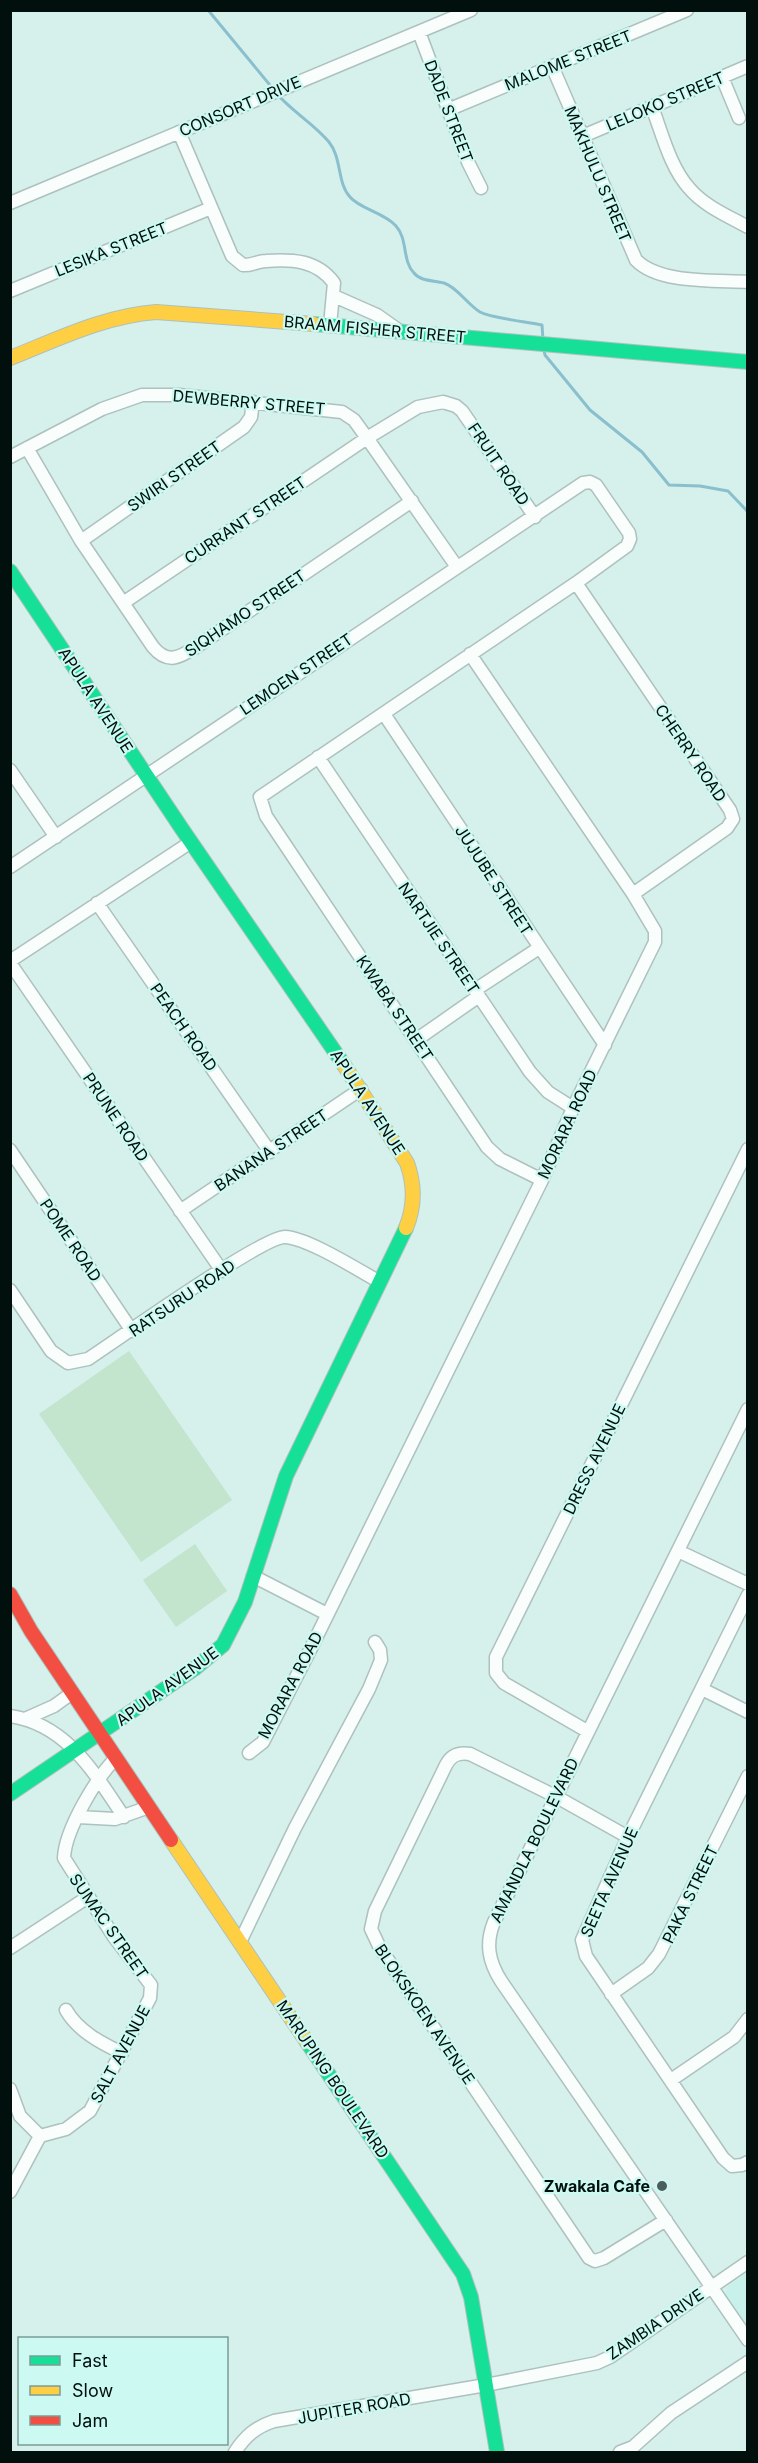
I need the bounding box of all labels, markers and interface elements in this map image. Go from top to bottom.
street label: MALOME STREET [502,25,634,95]
street label: DADE STREET [420,57,478,165]
street label: LELOKO STREET [603,67,727,135]
street label: CONSORT DRIVE [176,71,304,141]
street label: MAKHULU STREET [560,103,636,245]
street label: LESIKA STREET [52,217,170,281]
street label: BRAAM FISHER STREET [283,311,467,347]
street label: DEWBERRY STREET [172,385,326,419]
street label: FRUIT ROAD [464,419,534,509]
street label: SWIRI STREET [123,436,225,516]
street label: CURRANT STREET [180,472,310,568]
street label: SIQHAMO STREET [181,565,309,661]
street label: LEMOEN STREET [236,629,356,719]
street label: APULA AVENUE [54,643,138,757]
street label: CHERRY ROAD [651,700,731,806]
street label: JUJUBE STREET [451,821,537,939]
street label: NARTJIE STREET [394,878,484,998]
street label: KWABA STREET [352,951,438,1065]
street label: PEACH ROAD [146,979,222,1075]
street label: APULA AVENUE [326,1045,410,1159]
street label: MORARA ROAD [533,1066,601,1182]
street label: PRUNE ROAD [79,1069,153,1165]
street label: BANANA STREET [210,1105,332,1195]
street label: POME ROAD [36,1195,106,1285]
street label: RATSURU ROAD [125,1255,239,1341]
street label: DRESS AVENUE [559,1400,629,1518]
street label: MORARA ROAD [253,1628,327,1742]
street label: APULA AVENUE [112,1642,222,1730]
street label: AMANDLA BOULEVARD [485,1754,583,1926]
street label: SEETA AVENUE [576,1824,642,1940]
street label: PAKA STREET [658,1842,722,1946]
street label: SUMAC STREET [65,1870,153,1982]
street label: BLOKSKOEN AVENUE [371,1940,479,2088]
street label: MARUPING BOULEVARD [272,1996,394,2162]
street label: SALT AVENUE [86,2002,154,2106]
place label: Zwakala Cafe [544,2176,650,2196]
marker: Zwakala Cafe [655,2179,669,2193]
street label: ZAMBIA DRIVE [603,2284,707,2364]
legend [18,2337,228,2445]
text: Fast [72,2350,108,2371]
text: Slow [72,2380,113,2401]
street label: JUPITER ROAD [296,2388,412,2428]
text: Jam [72,2410,108,2431]

